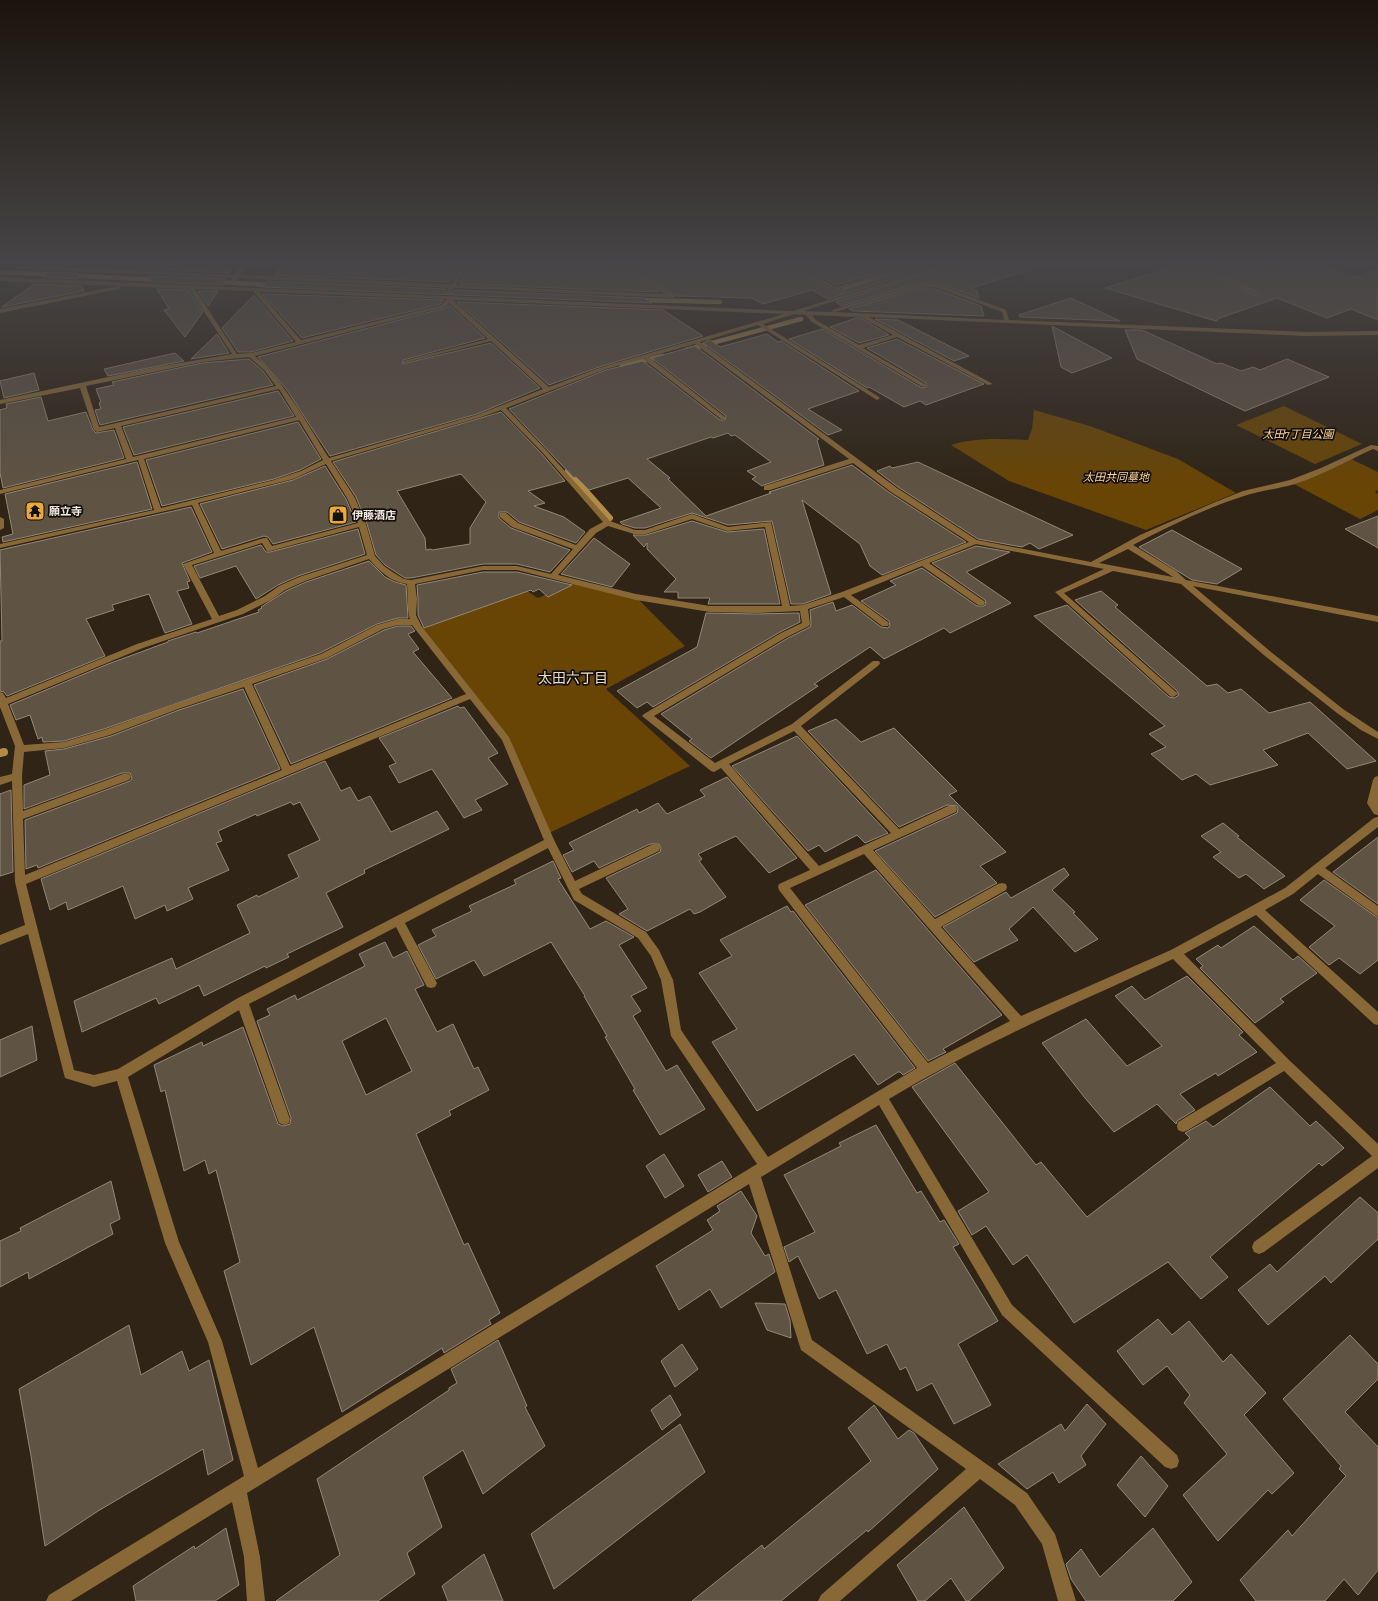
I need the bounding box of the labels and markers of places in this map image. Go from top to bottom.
temple icon: 願立寺 [24,500,46,522]
shop icon: 伊藤酒店 [327,504,349,526]
place label: 願立寺 [49,505,82,518]
place label: 伊藤酒店 [352,509,396,522]

